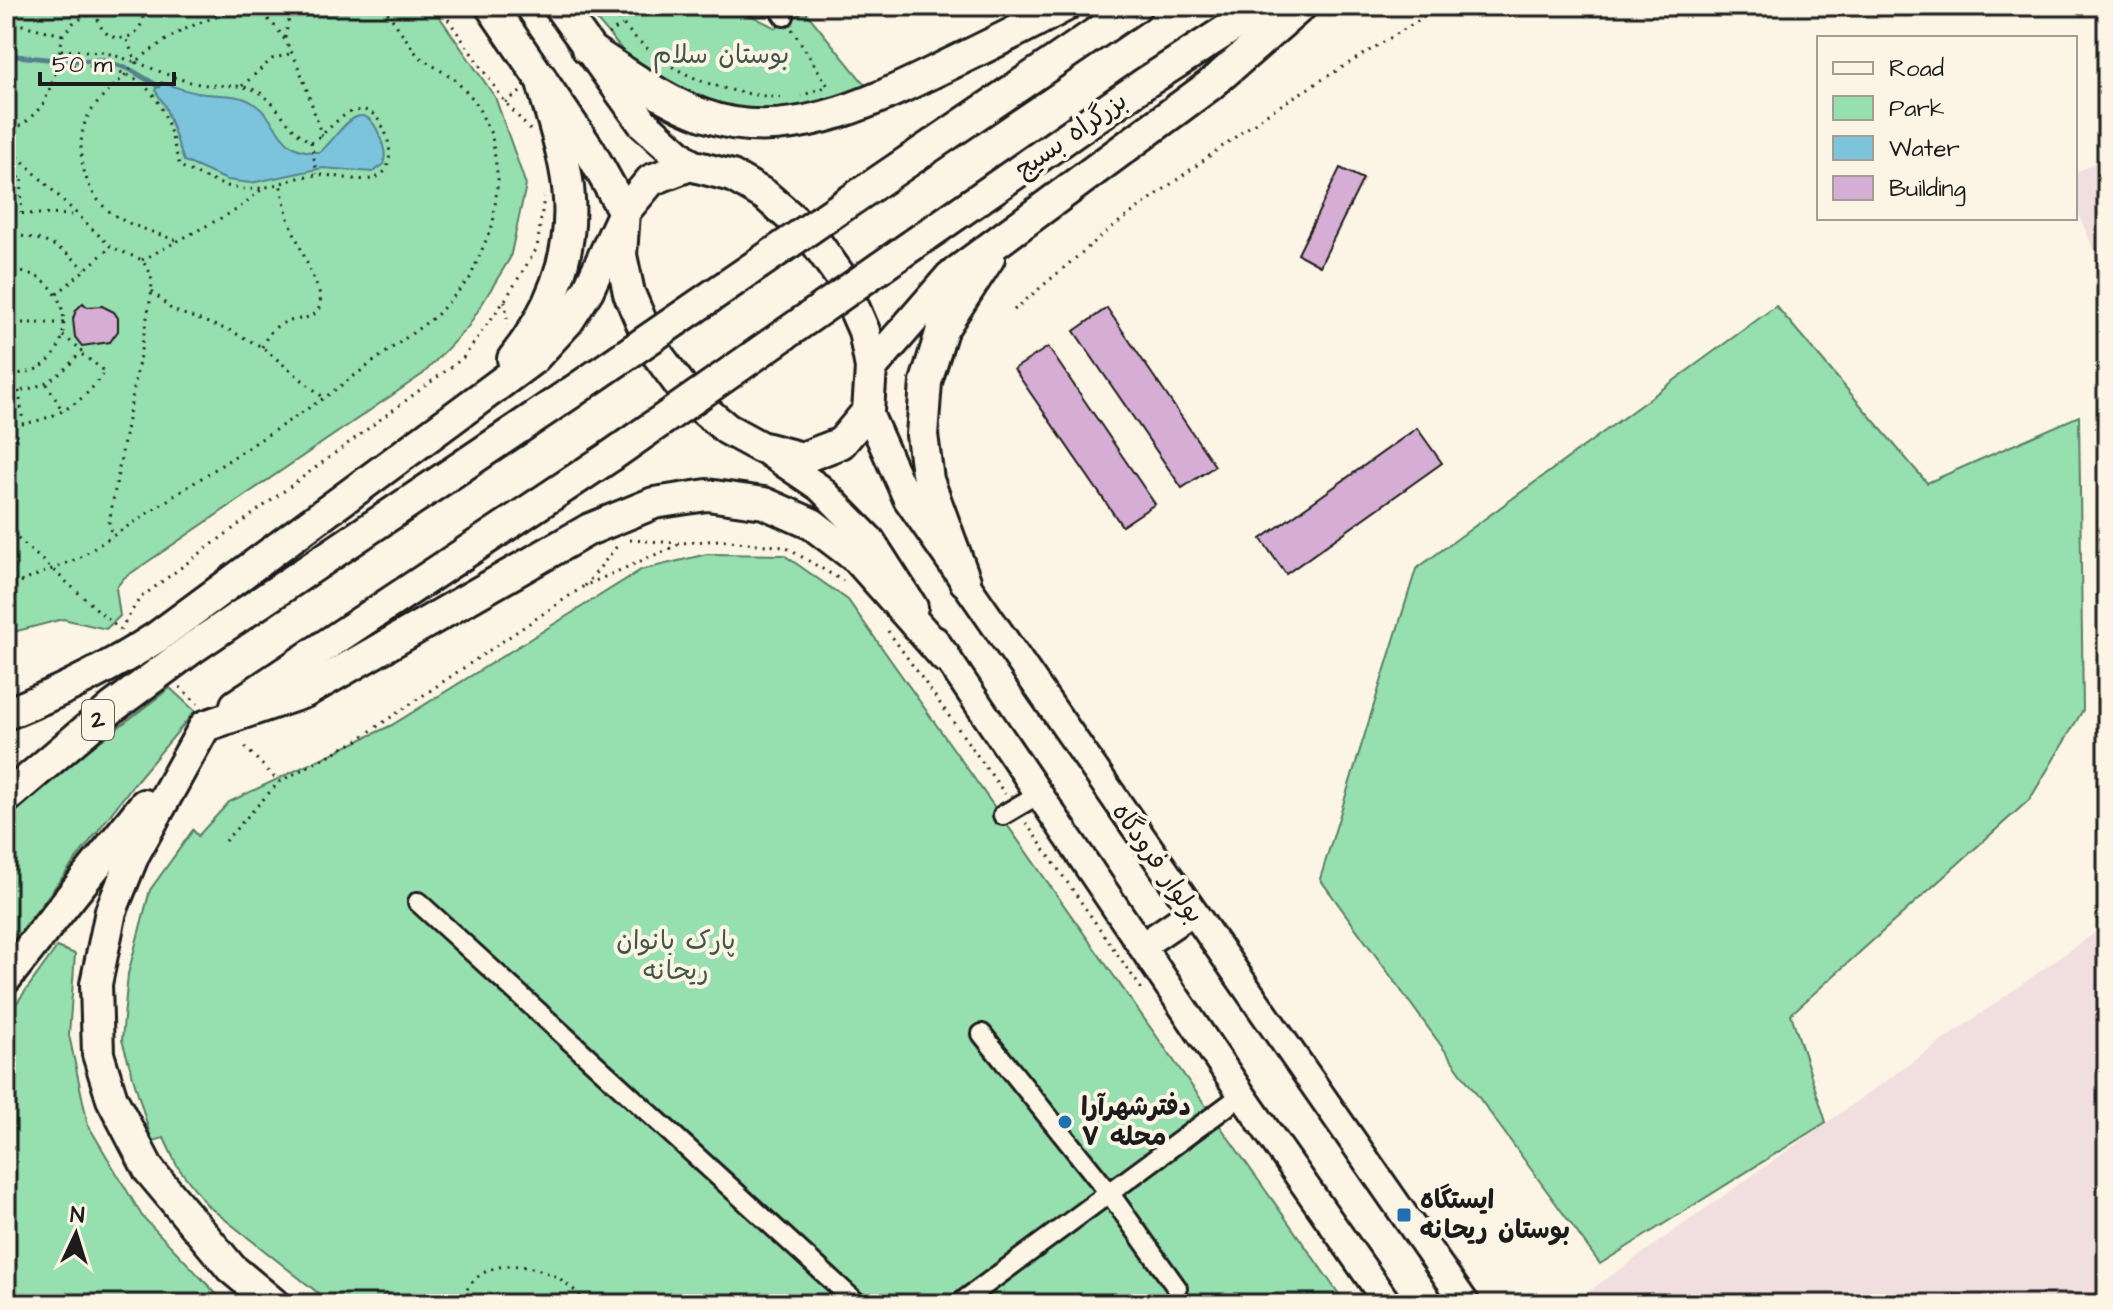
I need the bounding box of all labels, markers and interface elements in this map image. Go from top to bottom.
scale bar [40,36,174,86]
legend [1817,36,2077,220]
park label: بوستان سلام [653,37,789,74]
text: 50 m [52,48,113,82]
text: Road [1889,52,1944,86]
street label: بزرگراه بسیج [1007,83,1135,187]
text: Park [1889,92,1945,126]
text: Water [1889,132,1960,166]
text: Building [1889,172,1966,207]
road number: 2 [82,700,114,740]
street label: بولوار فرودگاه [1103,796,1213,930]
park label: پارک بانوان ریحانه [616,923,736,989]
place label: دفترشهرآرا محله ۷ [1081,1089,1191,1155]
marker: دفترشهرآرا محله ۷ [1056,1113,1074,1131]
place label: ایستگاه بوستان ریحانه [1420,1182,1570,1248]
north arrow [36,1194,116,1274]
text: N [69,1200,85,1232]
marker: ایستگاه بوستان ریحانه [1395,1206,1413,1224]

